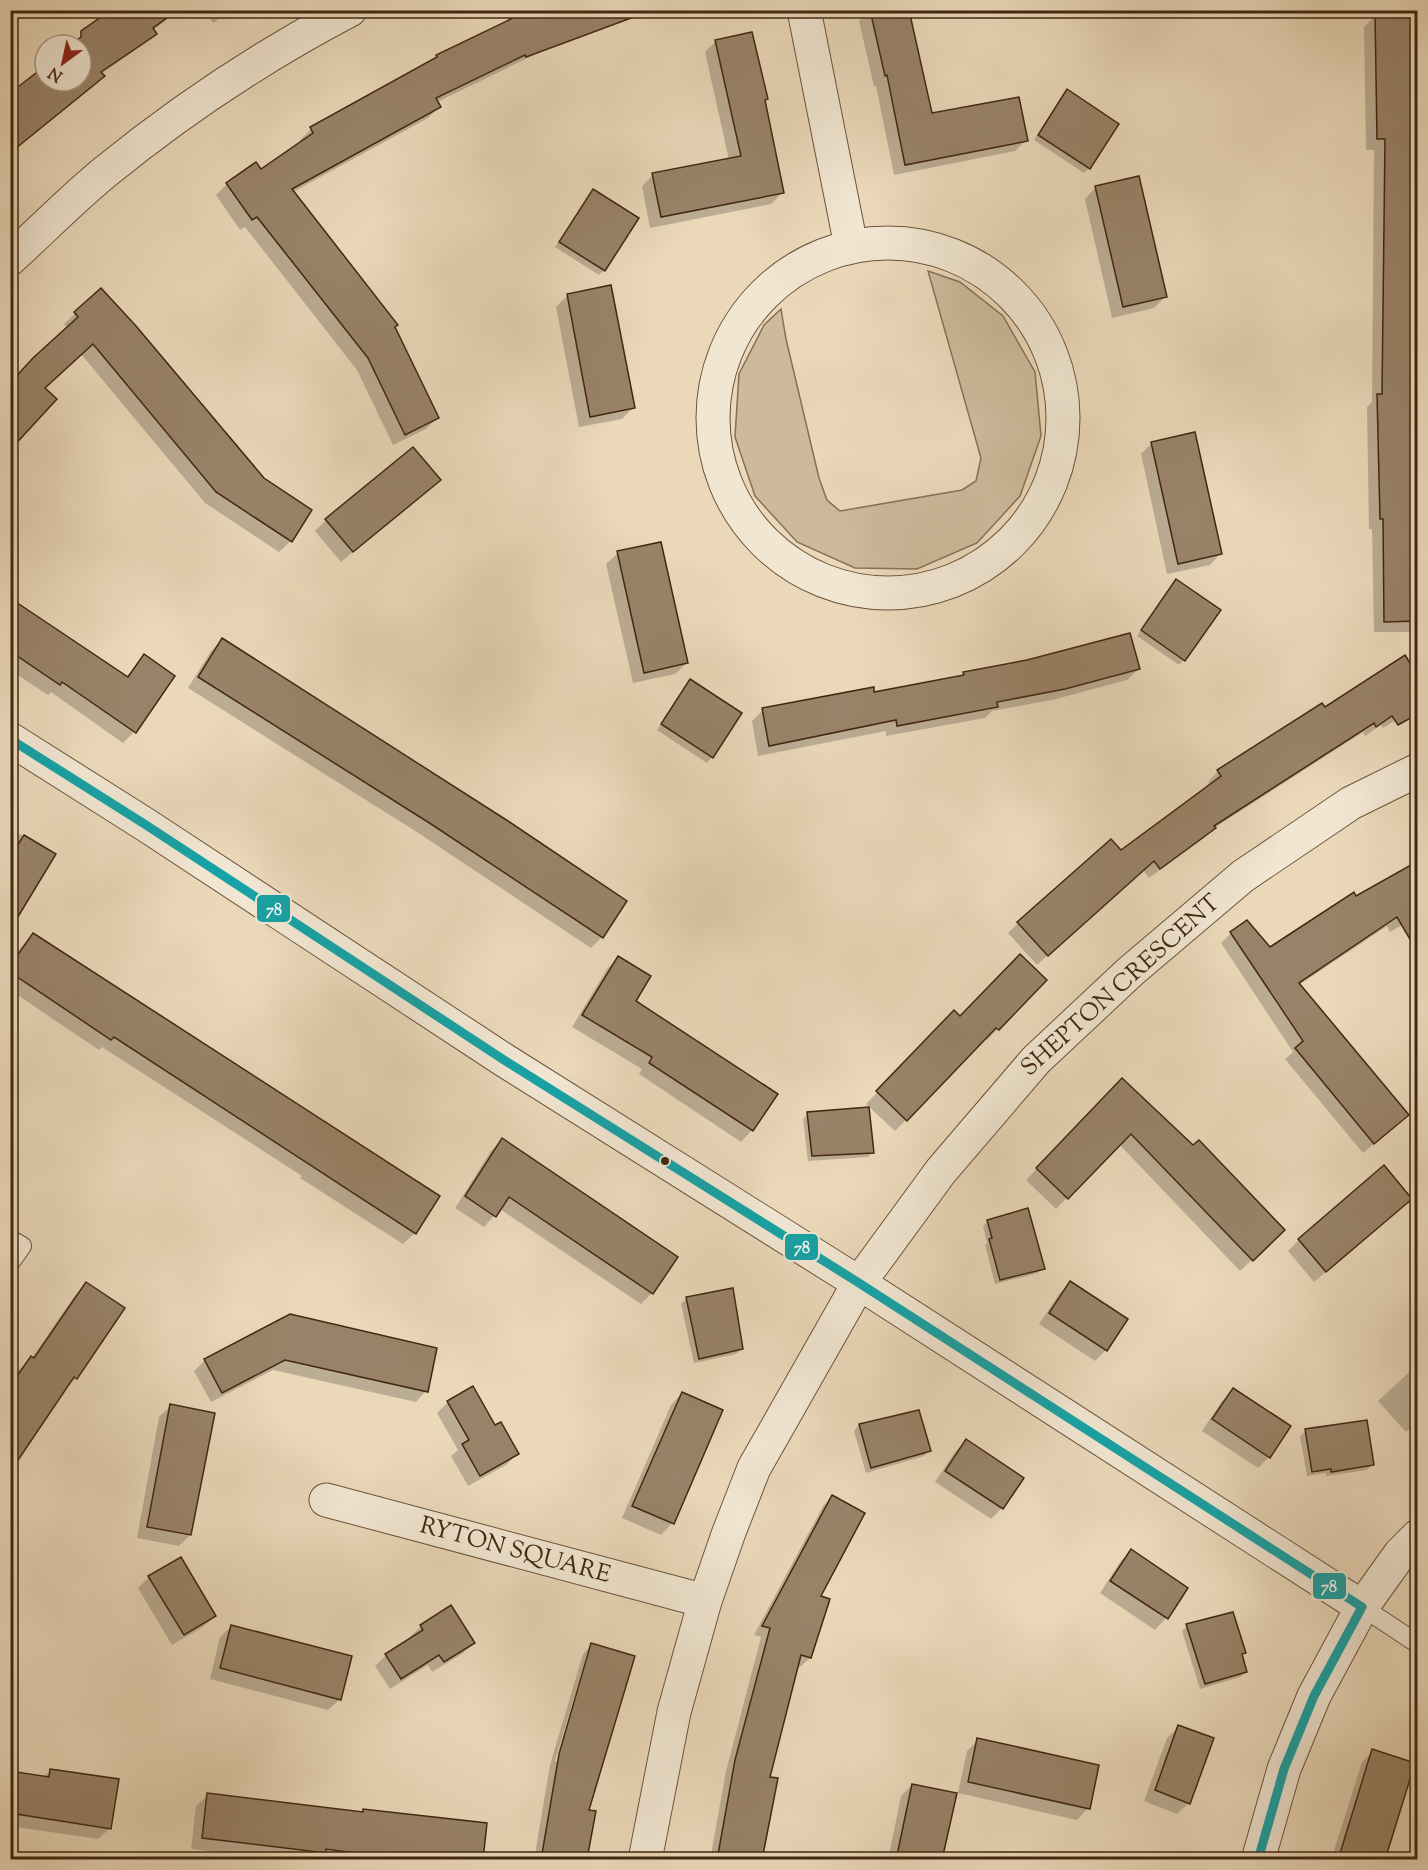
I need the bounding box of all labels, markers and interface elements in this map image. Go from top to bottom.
north arrow [33,33,93,93]
text: N [44,60,68,87]
street label: SHEPTON CRESCENT [1014,887,1228,1085]
line badge: 78 [256,894,291,923]
text: 78 [266,900,282,923]
unlabelled marker [659,1155,671,1167]
line badge: 78 [784,1233,819,1261]
text: 78 [794,1238,810,1261]
street label: RYTON SQUARE [416,1509,615,1593]
line badge: 78 [1312,1572,1347,1600]
text: 78 [1321,1577,1337,1600]

